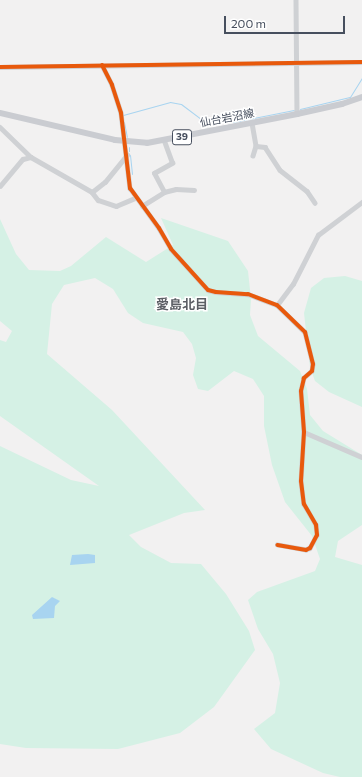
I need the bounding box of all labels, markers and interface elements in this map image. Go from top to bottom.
scale bar [226,8,347,34]
text: 200 m [231,16,266,30]
street label: 仙台岩沼線 [199,106,255,130]
road number: 39 [172,129,192,145]
district label: 愛島北目 [156,296,208,312]

